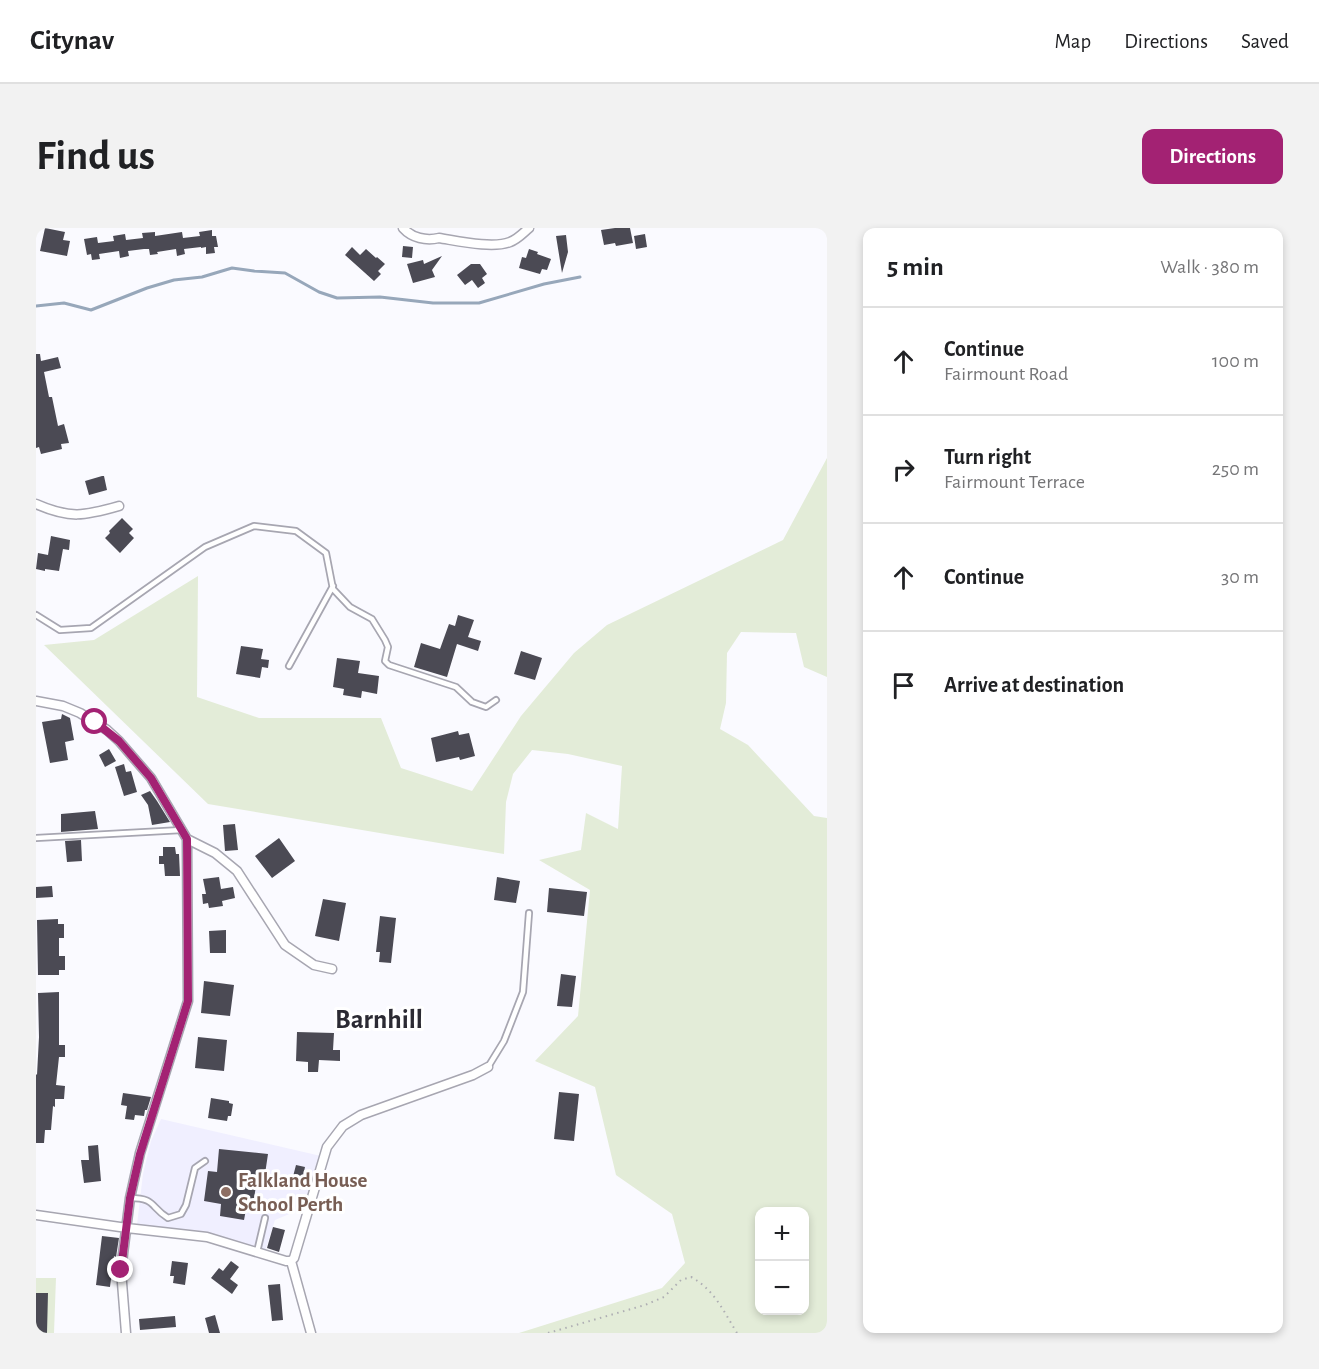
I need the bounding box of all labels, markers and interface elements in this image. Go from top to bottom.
text: Citynav [30,27,114,55]
text: Map [1055,31,1091,52]
text: Directions [1124,31,1208,52]
text: Saved [1241,31,1289,52]
button: Directions [1142,129,1283,184]
text: Find us [36,135,155,177]
text: 5 min [887,254,944,280]
text: Walk · 380 m [1160,257,1259,277]
text: Continue [944,338,1024,360]
icon: ahead [887,345,920,378]
text: 100 m [1212,351,1259,371]
text: Fairmount Road [944,364,1068,384]
text: Turn right [944,446,1031,468]
icon: right [887,453,920,486]
text: 250 m [1212,459,1259,479]
text: Fairmount Terrace [944,472,1085,492]
icon: ahead [887,561,920,594]
text: Continue [944,566,1024,588]
text: 30 m [1221,567,1259,587]
icon: arrive [887,669,920,702]
text: Arrive at destination [944,674,1124,696]
route start [81,708,107,734]
district label: Barnhill [335,1006,423,1033]
place label: Falkland House School Perth [238,1170,367,1215]
marker: Falkland House School Perth [219,1185,233,1199]
map controls [755,1207,809,1315]
button: + [755,1207,809,1261]
route end [107,1256,133,1282]
button: − [755,1261,809,1315]

